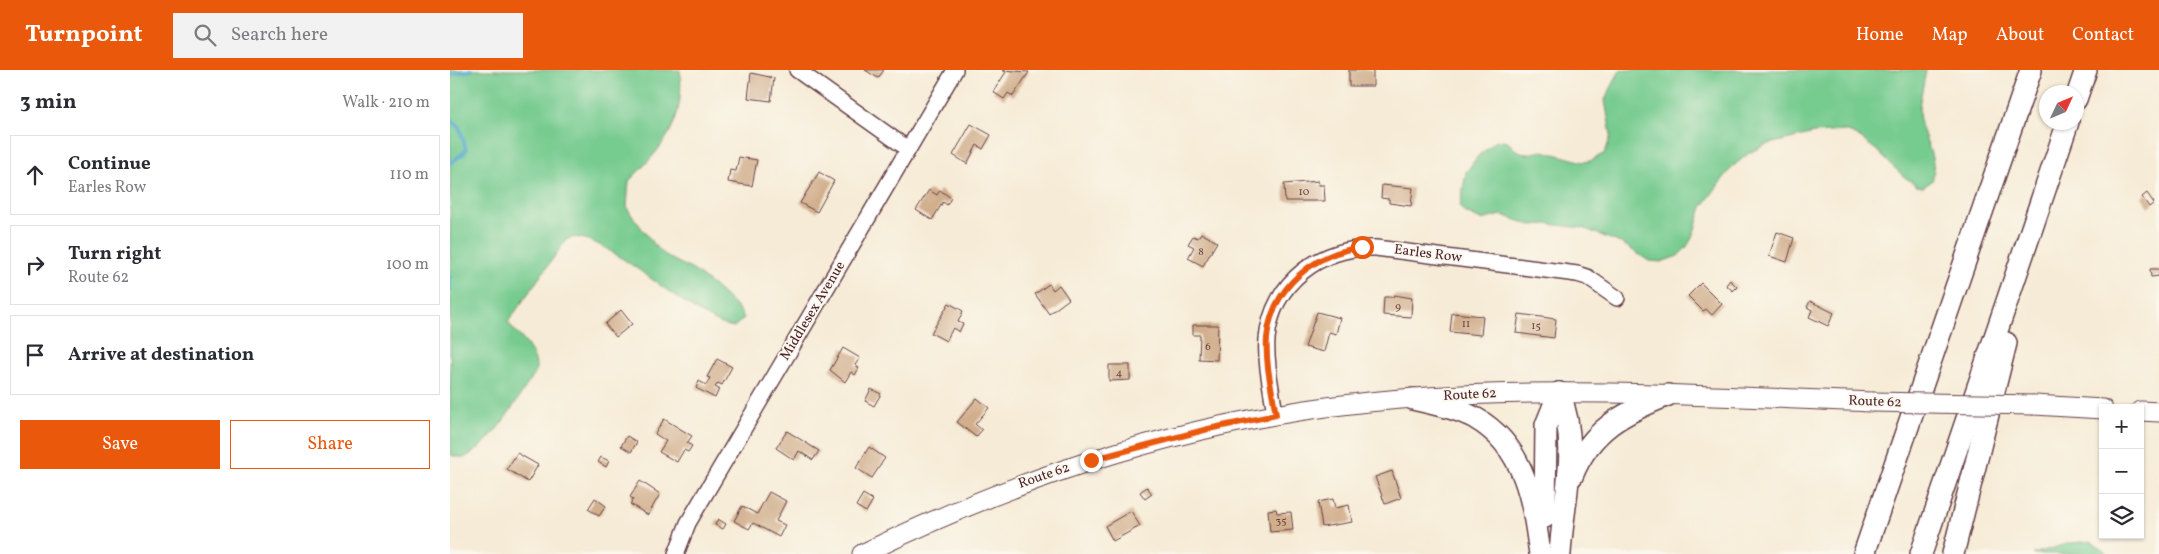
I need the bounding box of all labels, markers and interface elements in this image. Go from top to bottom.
search box [173,13,523,58]
text: Turnpoint [25,18,143,52]
icon: search [191,21,219,49]
text: Search here [231,22,328,48]
text: Home [1856,23,1904,48]
text: Map [1932,23,1968,48]
text: About [1996,23,2044,48]
text: Contact [2072,23,2134,48]
north arrow [2039,85,2084,130]
text: 3 min [20,88,76,117]
text: Walk · 210 m [342,92,430,114]
text: Continue [68,151,151,177]
icon: ahead [21,161,49,189]
text: 110 m [390,164,429,186]
text: Earles Row [68,177,146,199]
house number: 10 [1299,185,1310,200]
route start [1351,236,1374,259]
street label: Earles Row [1393,240,1463,268]
text: Turn right [68,241,161,267]
house number: 8 [1198,245,1204,260]
icon: right [21,251,49,279]
text: 100 m [386,254,429,276]
street label: Middlesex Avenue [776,258,850,364]
text: Route 62 [68,267,129,289]
house number: 9 [1395,300,1401,315]
house number: 11 [1462,317,1470,332]
house number: 15 [1531,319,1541,334]
house number: 6 [1205,340,1211,355]
icon: arrive [21,341,49,369]
text: Arrive at destination [68,342,254,368]
house number: 4 [1116,366,1123,381]
street label: Route 62 [1443,384,1497,406]
street label: Route 62 [1848,392,1902,412]
map controls [2099,404,2144,539]
button: + [2099,404,2144,449]
button: Save [20,420,220,469]
button: Share [230,420,430,469]
route end [1080,449,1103,472]
button: − [2099,449,2144,494]
street label: Route 62 [1016,458,1072,494]
button: layers [2099,494,2144,539]
house number: 35 [1276,514,1286,529]

